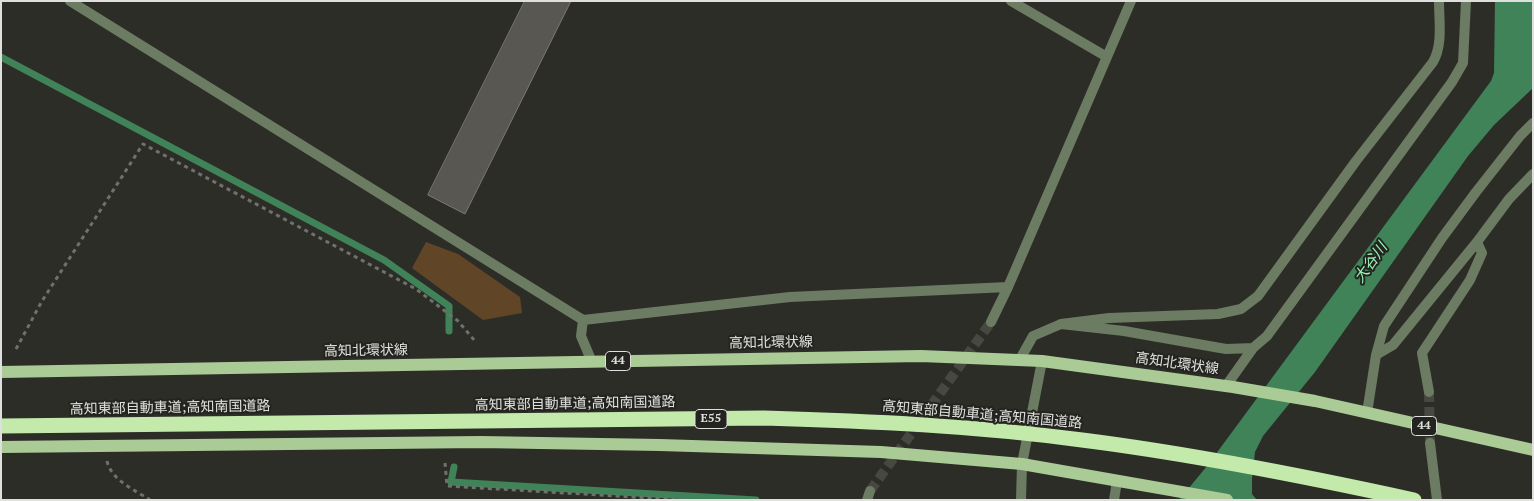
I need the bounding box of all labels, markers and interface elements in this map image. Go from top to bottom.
water label: 大谷川 [1350,240,1392,286]
street label: 高知北環状線 [729,334,813,352]
street label: 高知北環状線 [324,342,408,360]
street label: 高知北環状線 [1134,350,1220,378]
road number: 44 [606,352,630,371]
street label: 高知東部自動車道;高知南国道路 [475,394,675,414]
street label: 高知東部自動車道;高知南国道路 [70,398,270,418]
street label: 高知東部自動車道;高知南国道路 [881,398,1083,432]
road number: E55 [695,409,727,428]
road number: 44 [1412,416,1436,436]

